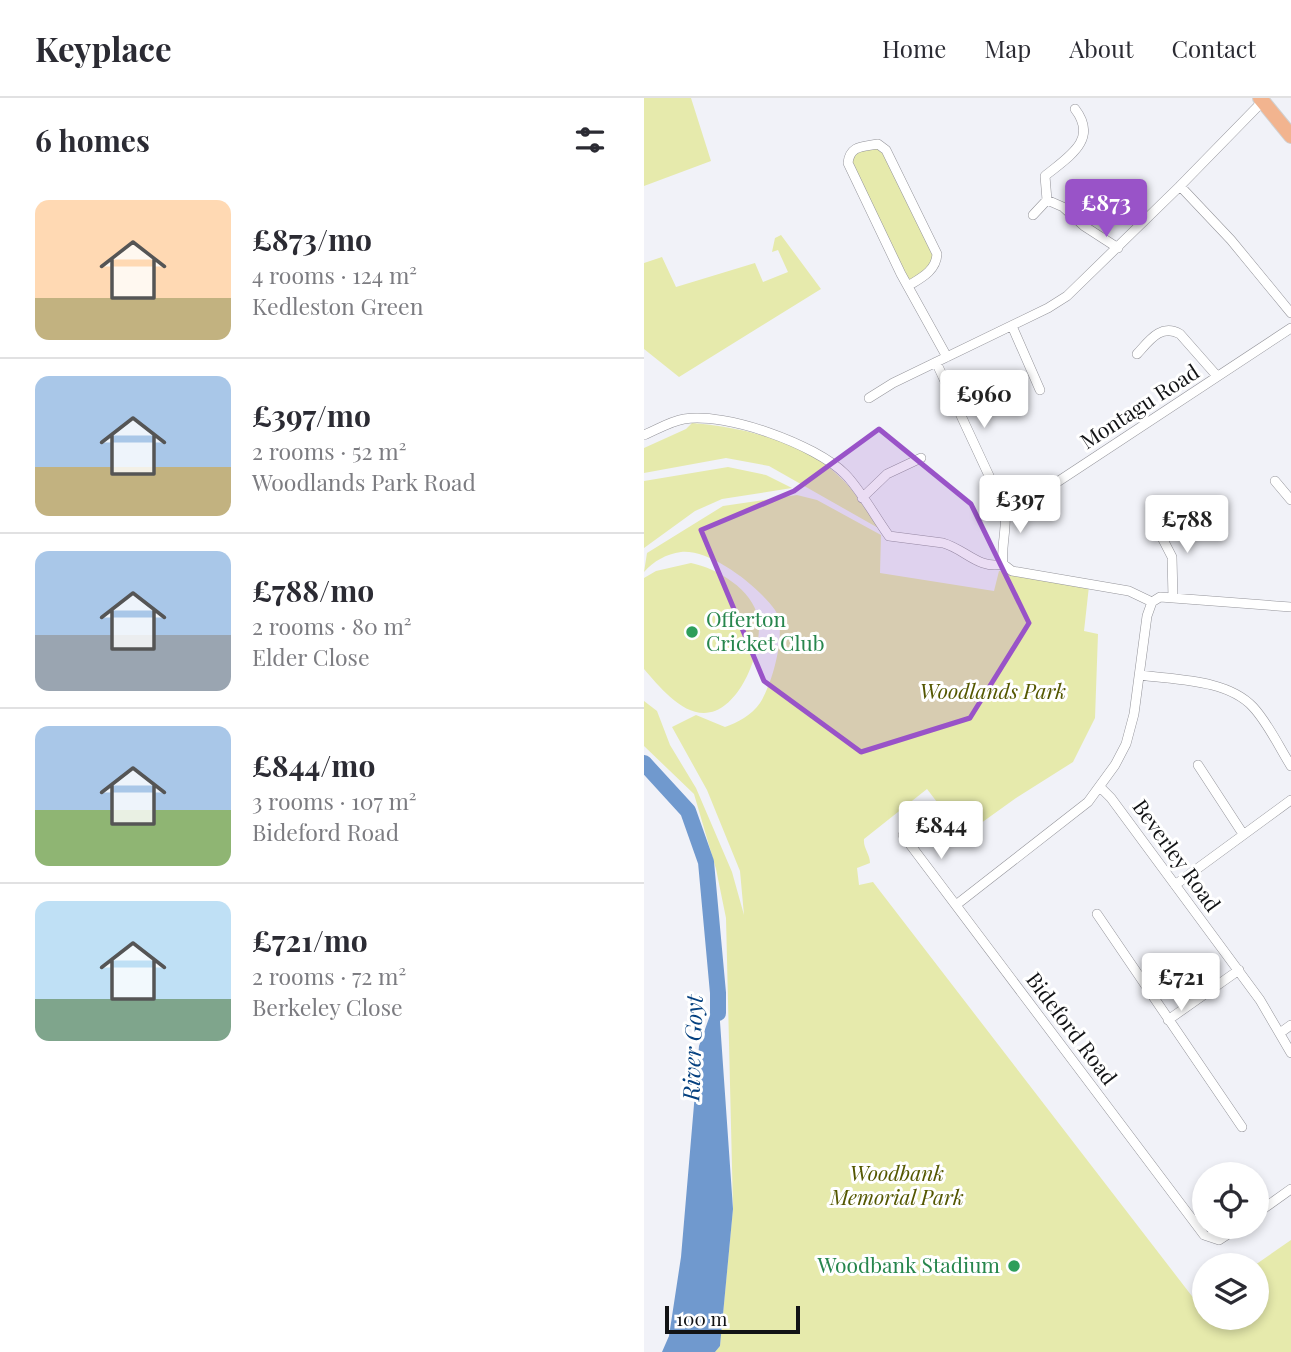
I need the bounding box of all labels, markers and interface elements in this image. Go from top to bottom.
text: Keyplace [35,26,172,70]
text: Home [882,32,946,64]
text: Map [984,32,1031,64]
text: About [1069,32,1133,64]
text: Contact [1171,32,1256,64]
text: 6 homes [35,120,150,160]
icon: filters [571,121,609,159]
pin: £873 [1065,180,1147,239]
text: £873 [1081,186,1131,217]
text: £873/mo [252,219,372,259]
icon: home [91,228,175,312]
text: 4 rooms · 124 m² [252,259,417,290]
text: Kedleston Green [252,290,424,321]
street label: Montagu Road [1074,357,1204,454]
pin: £960 [943,370,1025,430]
text: £960 [956,377,1012,408]
text: £397/mo [252,395,371,435]
icon: home [91,404,175,488]
text: 2 rooms · 52 m² [252,435,406,466]
text: Woodlands Park Road [252,466,476,497]
pin: £397 [979,476,1061,535]
text: £397 [995,482,1045,513]
pin: £788 [1146,496,1228,555]
text: £788 [1161,502,1213,533]
text: £788/mo [252,570,374,610]
icon: home [91,579,175,663]
place label: Offerton Cricket Club [706,604,825,656]
text: 2 rooms · 80 m² [252,610,412,641]
marker: Offerton Cricket Club [684,624,700,640]
text: Elder Close [252,641,370,672]
park label: Woodlands Park [920,676,1066,704]
text: £844/mo [252,745,375,785]
icon: home [91,754,175,838]
text: 3 rooms · 107 m² [252,785,417,816]
street label: Beverley Road [1127,793,1228,917]
pin: £844 [900,802,982,861]
text: £844 [915,808,967,839]
text: Bideford Road [252,816,399,847]
text: £721/mo [252,920,368,960]
icon: home [91,929,175,1013]
pin: £721 [1140,954,1222,1013]
text: 2 rooms · 72 m² [252,960,406,991]
text: £721 [1158,960,1204,991]
street label: Bideford Road [1021,966,1124,1090]
text: Berkeley Close [252,991,403,1022]
water label: River Goyt [674,993,709,1103]
park label: Woodbank Memorial Park [829,1158,964,1210]
map controls [1192,1162,1269,1330]
button: locate [1192,1162,1269,1239]
place label: Woodbank Stadium [816,1250,1000,1278]
button: layers [1192,1253,1269,1330]
marker: Woodbank Stadium [1006,1258,1022,1274]
scale bar [665,1303,800,1335]
text: 100 m [676,1305,727,1331]

